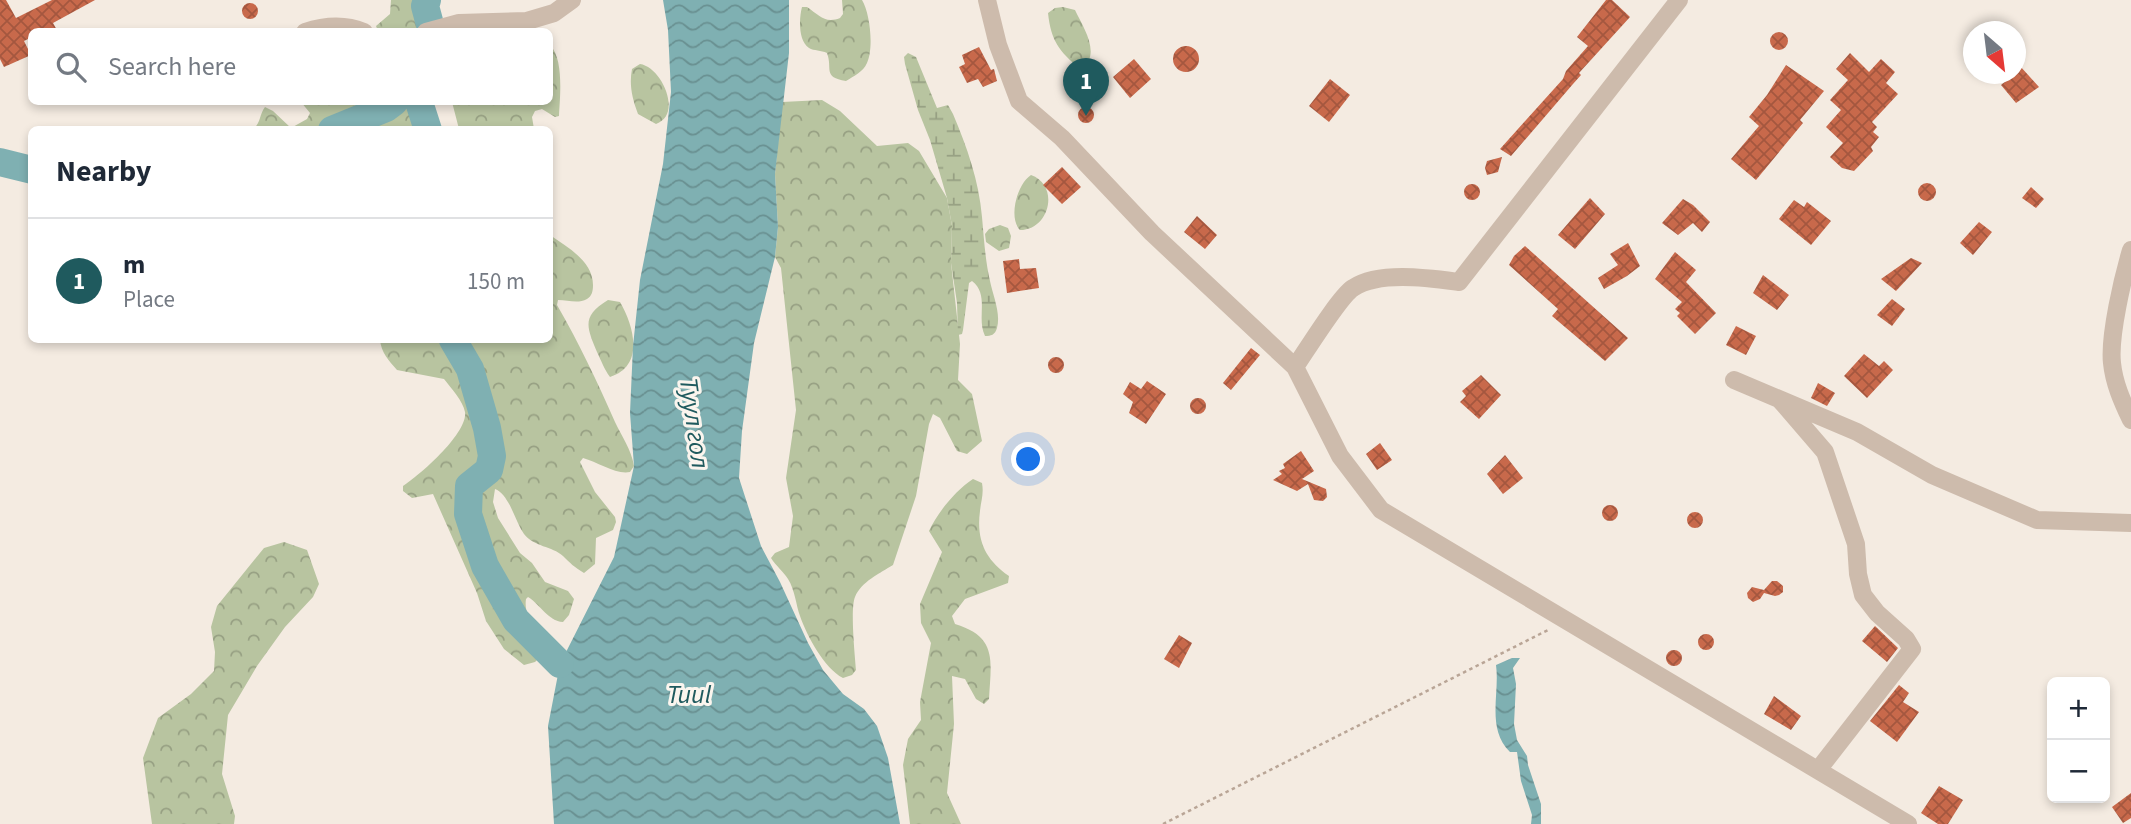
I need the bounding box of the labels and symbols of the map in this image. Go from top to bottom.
north arrow [1963,21,2026,84]
pin: 1 [1063,58,1109,116]
water label: Туул гол [670,375,719,471]
your location [1011,442,1045,476]
water label: Tuul [667,676,712,713]

